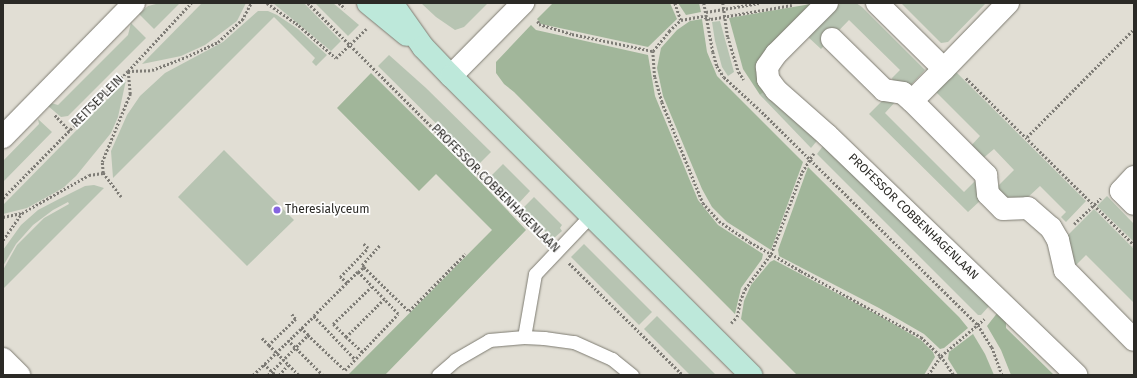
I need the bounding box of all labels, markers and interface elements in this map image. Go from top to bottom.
street label: REITSEPLEIN [69,73,127,131]
street label: PROFESSOR COBBENHAGENLAAN [428,122,562,256]
street label: PROFESSOR COBBENHAGENLAAN [845,151,981,283]
place label: Theresialyceum [285,203,370,217]
marker: Theresialyceum [272,205,282,215]

